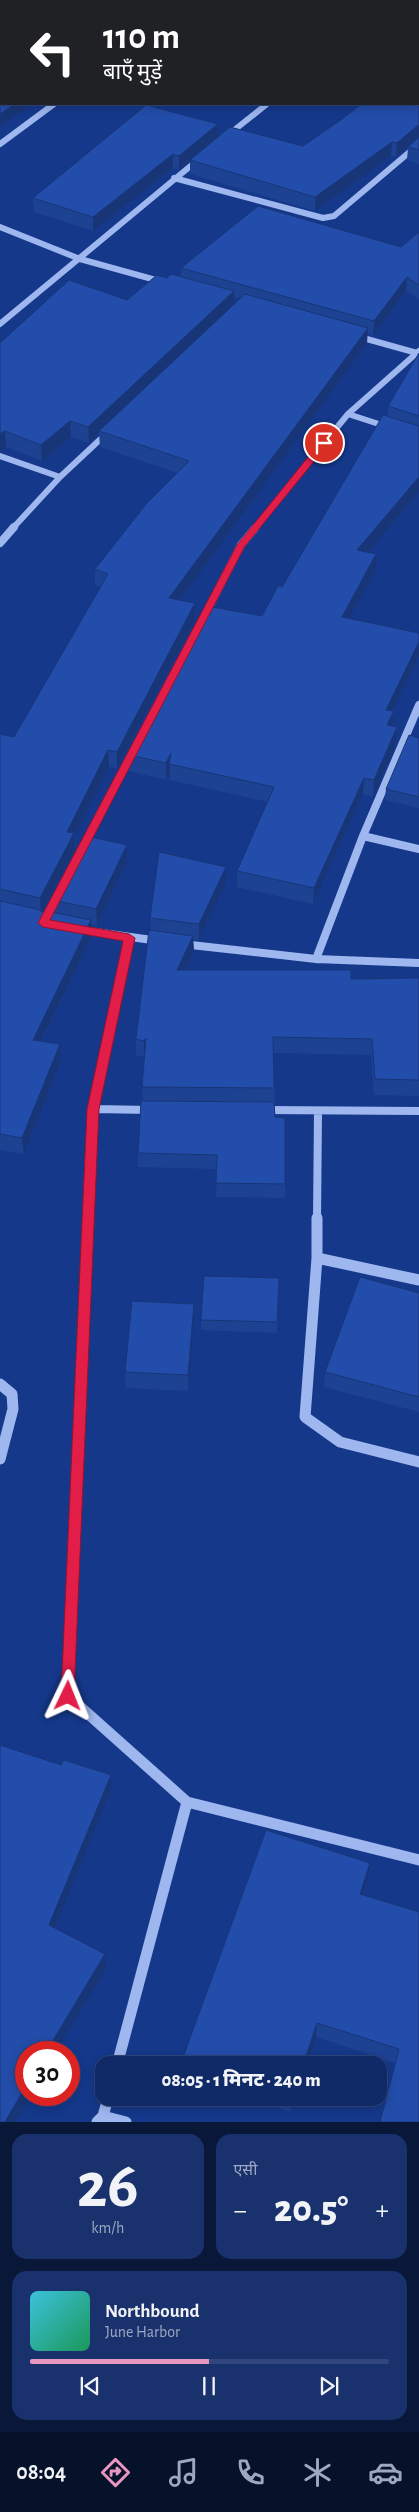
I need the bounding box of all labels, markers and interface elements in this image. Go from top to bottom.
icon: left [20,20,85,85]
text: 110 m [103,20,180,55]
text: बाएँ मुड़ें [103,61,162,83]
pin [303,422,345,464]
icon: arrive [310,429,338,457]
position arrow [41,1669,93,1721]
speed limit sign: 30 [15,2041,80,2106]
text: 08:05 · 1 मिनट · 240 m [161,2071,321,2090]
text: 26 [77,2154,139,2219]
text: एसी [234,2162,257,2178]
text: 20.5° [274,2191,348,2229]
text: − [234,2197,247,2225]
text: + [376,2197,389,2225]
text: km/h [91,2220,124,2236]
text: Northbound [105,2302,200,2321]
text: June Harbor [105,2324,180,2340]
icon: previous [76,2372,104,2400]
icon: pause [195,2372,223,2400]
icon: next [315,2372,343,2400]
icon: directions [98,2455,133,2490]
icon: music [166,2455,201,2490]
icon: phone [233,2455,268,2490]
icon: climate [300,2455,335,2490]
icon: car [368,2455,403,2490]
text: 08:04 [16,2461,66,2483]

